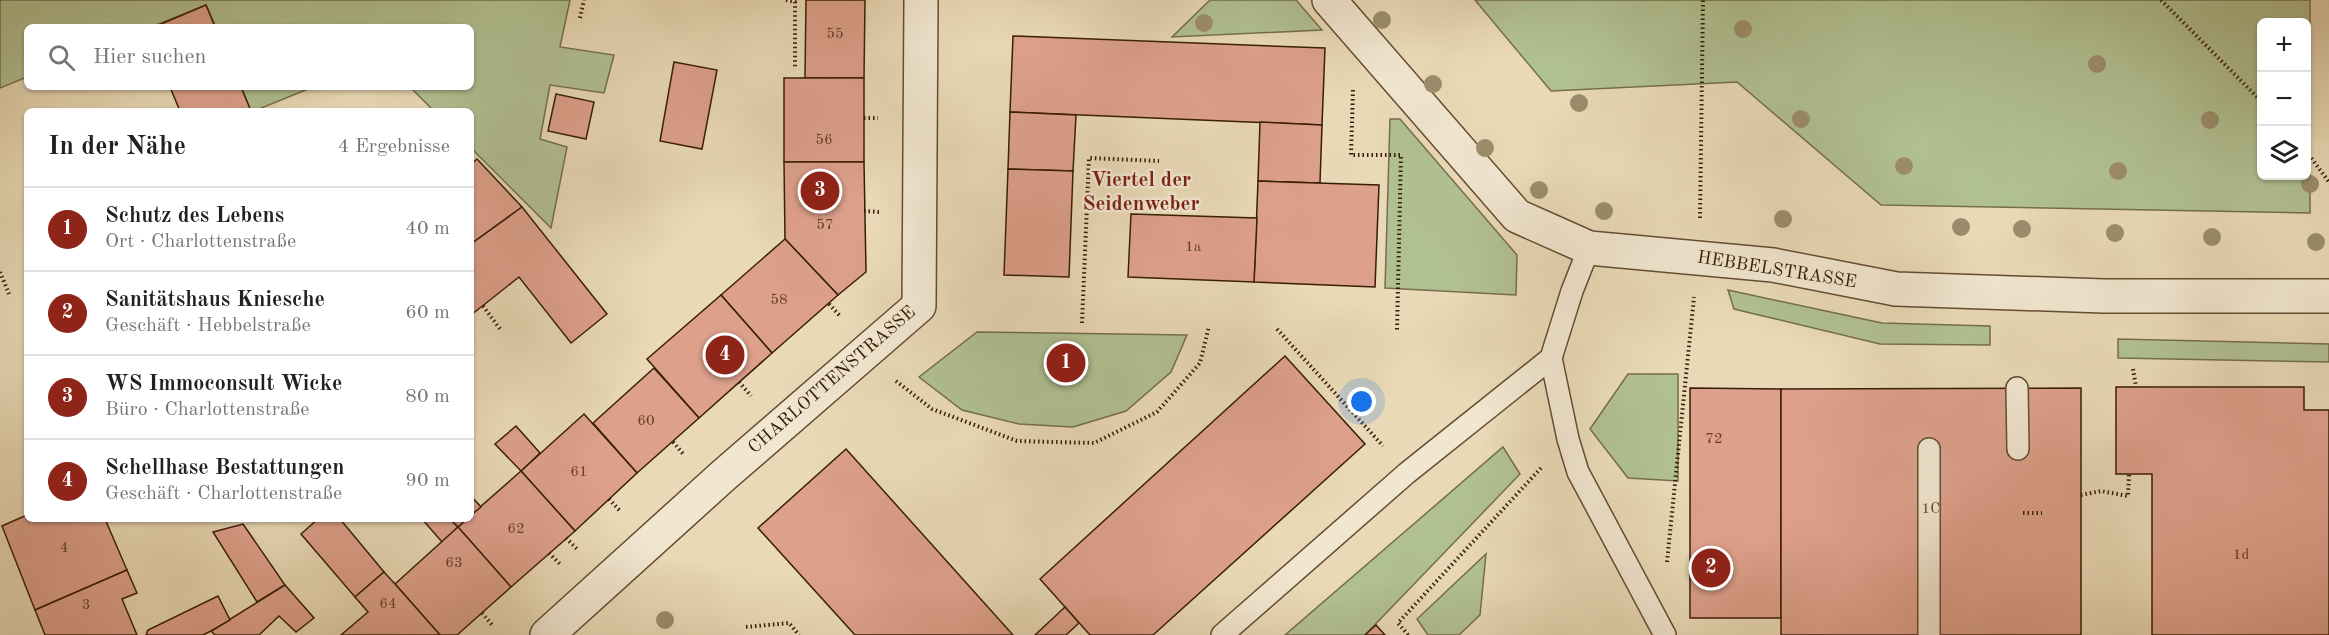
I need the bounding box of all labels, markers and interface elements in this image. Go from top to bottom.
map controls [2257,18,2311,180]
button: + [2257,18,2311,72]
search box [24,24,474,90]
house number: 55 [826,27,844,42]
icon: search [45,41,78,74]
text: Hier suchen [93,46,206,68]
button: − [2257,72,2311,126]
button: layers [2257,126,2311,180]
house number: 56 [815,133,833,148]
text: In der Nähe [48,134,186,160]
text: 4 Ergebnisse [338,137,450,157]
pin: 3 [800,168,840,213]
district label: Viertel der Seidenweber [1082,170,1200,215]
text: Schutz des Lebens [105,205,284,227]
house number: 57 [816,218,834,233]
text: 1 [62,219,73,239]
text: 40 m [405,219,450,239]
text: Ort · Charlottenstraße [105,232,296,252]
house number: 1a [1185,240,1202,255]
street label: HEBBELSTRASSE [1696,248,1858,292]
text: Sanitätshaus Kniesche [105,289,325,311]
house number: 58 [770,293,788,308]
text: 2 [62,303,73,323]
text: 60 m [405,303,450,323]
street label: CHARLOTTENSTRASSE [745,303,919,457]
text: Geschäft · Hebbelstraße [105,316,311,336]
pin: 4 [706,332,744,378]
pin: 1 [1046,340,1086,386]
text: WS Immoconsult Wicke [105,373,342,395]
text: 3 [62,387,73,407]
text: 80 m [405,387,450,407]
your location [1347,387,1376,416]
text: Büro · Charlottenstraße [105,400,310,420]
house number: 60 [637,414,655,429]
house number: 72 [1705,432,1723,447]
text: Schellhase Bestattungen [105,457,345,479]
house number: 61 [570,465,588,480]
text: 4 [62,471,73,491]
text: 90 m [405,471,450,491]
text: Geschäft · Charlottenstraße [105,484,342,504]
house number: 1C [1922,502,1940,517]
house number: 62 [507,522,525,537]
house number: 4 [60,541,68,556]
pin: 2 [1692,546,1730,590]
house number: 1d [2233,548,2249,563]
house number: 63 [445,556,463,571]
house number: 64 [379,597,397,612]
house number: 3 [82,598,90,613]

